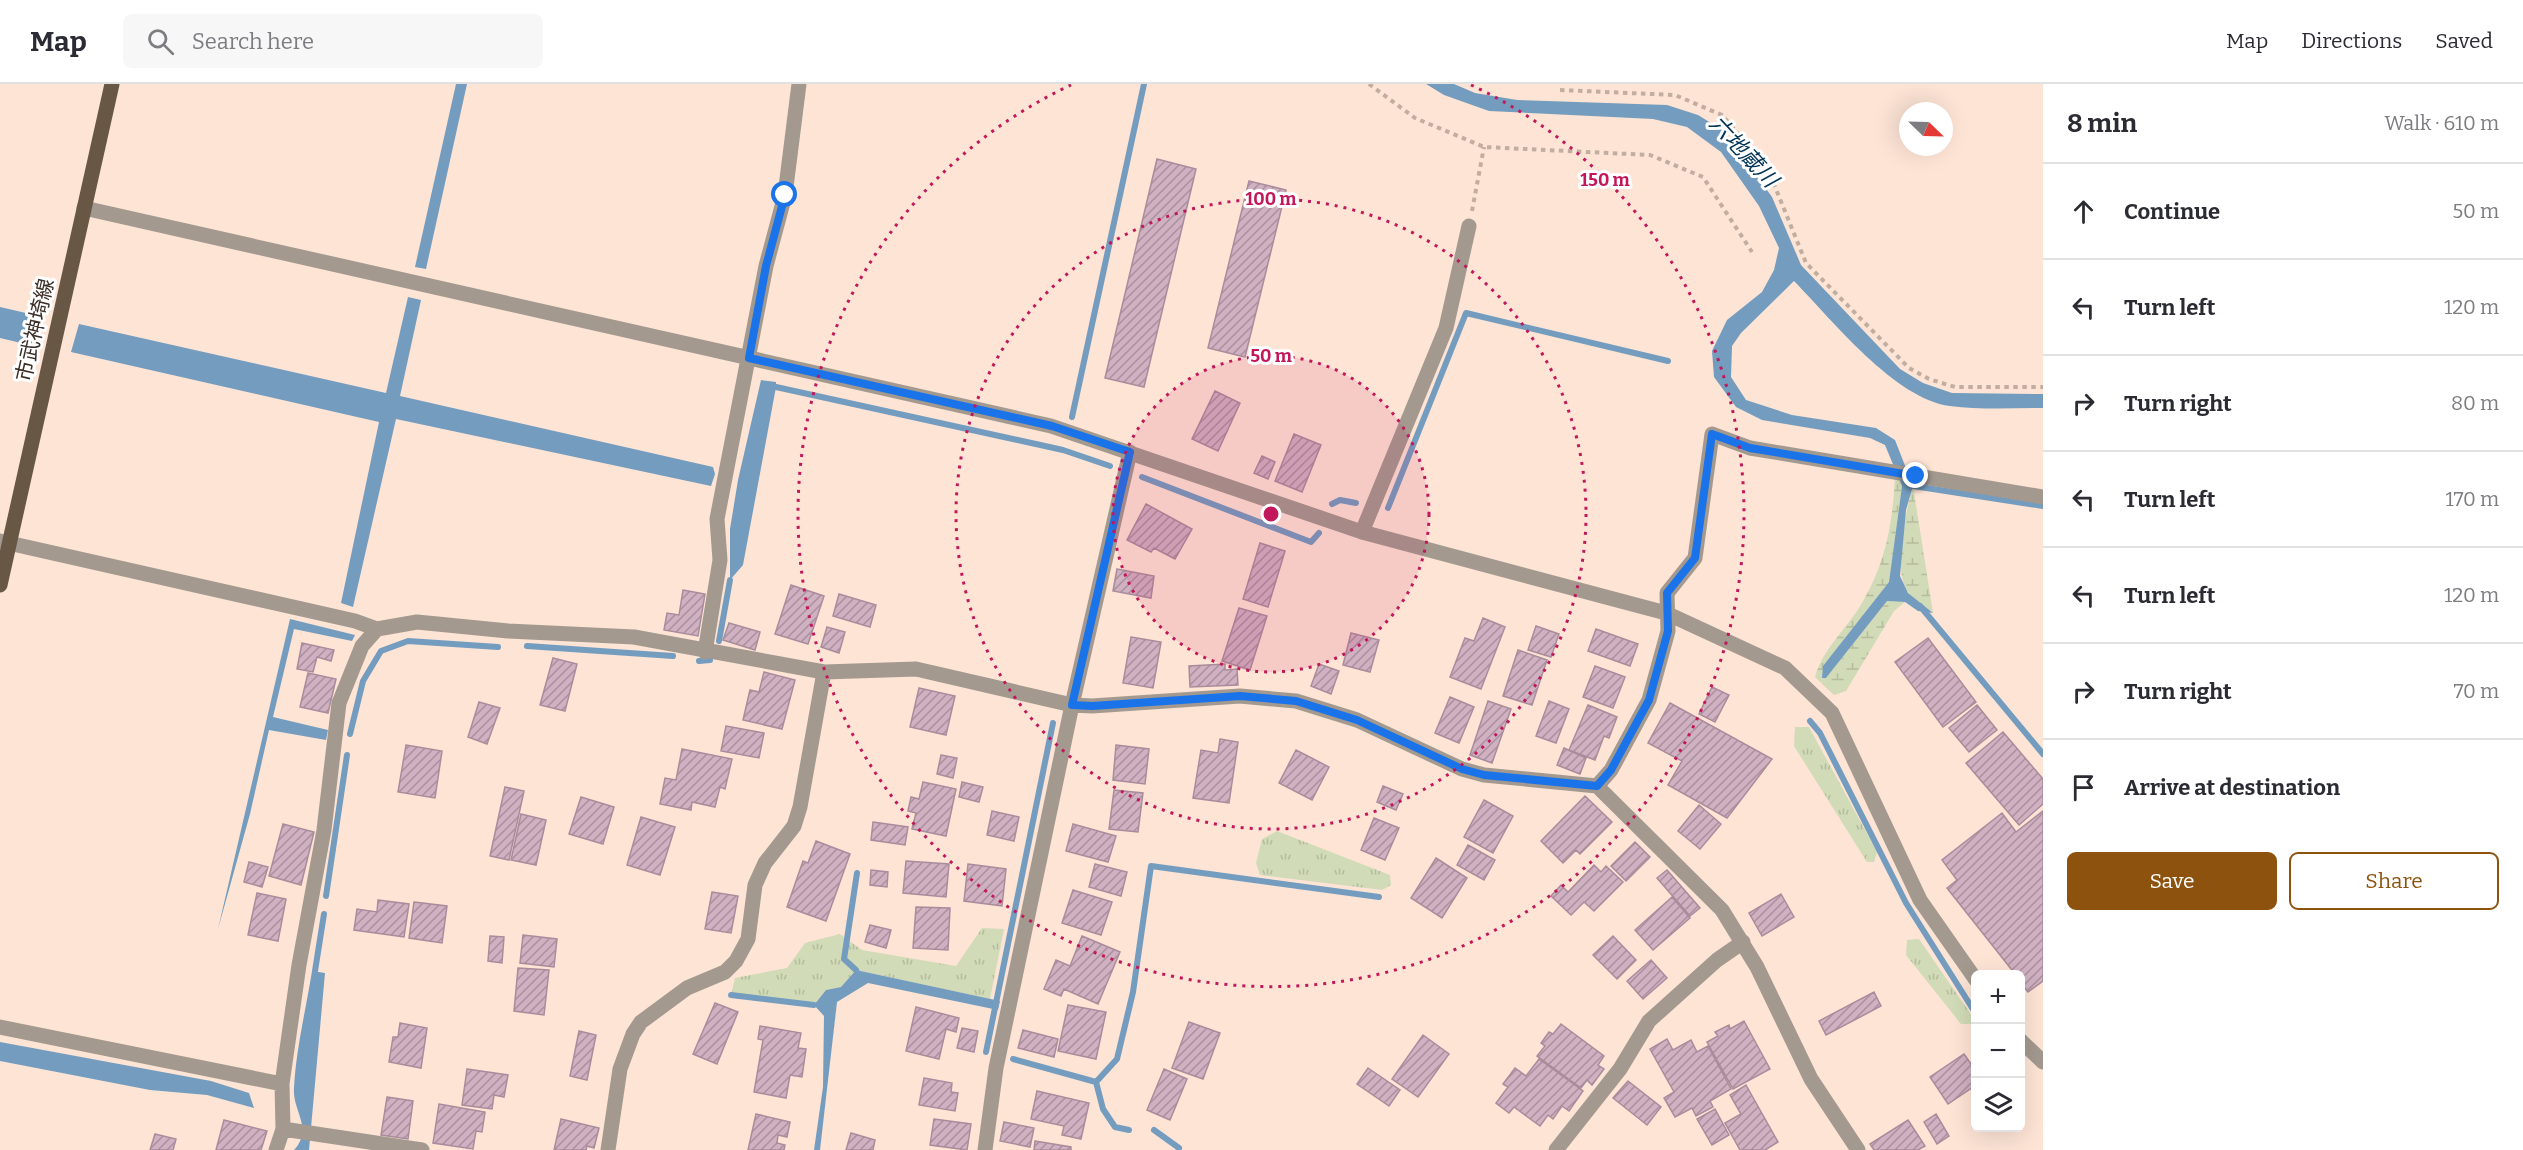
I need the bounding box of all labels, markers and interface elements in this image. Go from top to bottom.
search box [123,14,543,68]
text: Map [30,25,87,58]
icon: search [144,25,177,58]
text: Search here [192,28,314,55]
text: Map [2226,28,2268,54]
text: Directions [2301,28,2402,54]
text: Saved [2435,28,2493,54]
north arrow [1899,102,1953,156]
text: 8 min [2067,108,2137,139]
water label: 六地蔵川 [1704,110,1785,194]
text: Walk · 610 m [2384,111,2499,135]
text: 150 m [1580,169,1630,191]
route start [771,181,797,207]
text: 100 m [1245,188,1297,210]
icon: ahead [2067,195,2100,228]
text: Continue [2124,198,2220,225]
text: 50 m [2452,199,2499,223]
street label: 市武神埼線 [11,276,59,384]
icon: left [2067,291,2100,324]
text: Turn left [2124,294,2216,321]
text: 120 m [2444,295,2499,319]
text: 50 m [1250,345,1292,367]
icon: right [2067,387,2100,420]
text: Turn right [2124,390,2232,417]
text: 80 m [2451,391,2499,415]
route end [1902,462,1928,488]
icon: left [2067,483,2100,516]
text: Turn left [2124,486,2216,513]
text: 170 m [2446,487,2499,511]
centre of rings [1261,504,1281,524]
icon: left [2067,579,2100,612]
text: Turn left [2124,582,2216,609]
text: 120 m [2444,583,2499,607]
icon: right [2067,675,2100,708]
text: Turn right [2124,678,2232,705]
text: 70 m [2453,679,2499,703]
icon: arrive [2067,771,2100,804]
text: Arrive at destination [2124,774,2340,801]
button: Save [2067,852,2277,910]
button: Share [2289,852,2499,910]
map controls [1971,970,2025,1132]
button: + [1971,970,2025,1024]
button: − [1971,1024,2025,1078]
button: layers [1971,1078,2025,1132]

